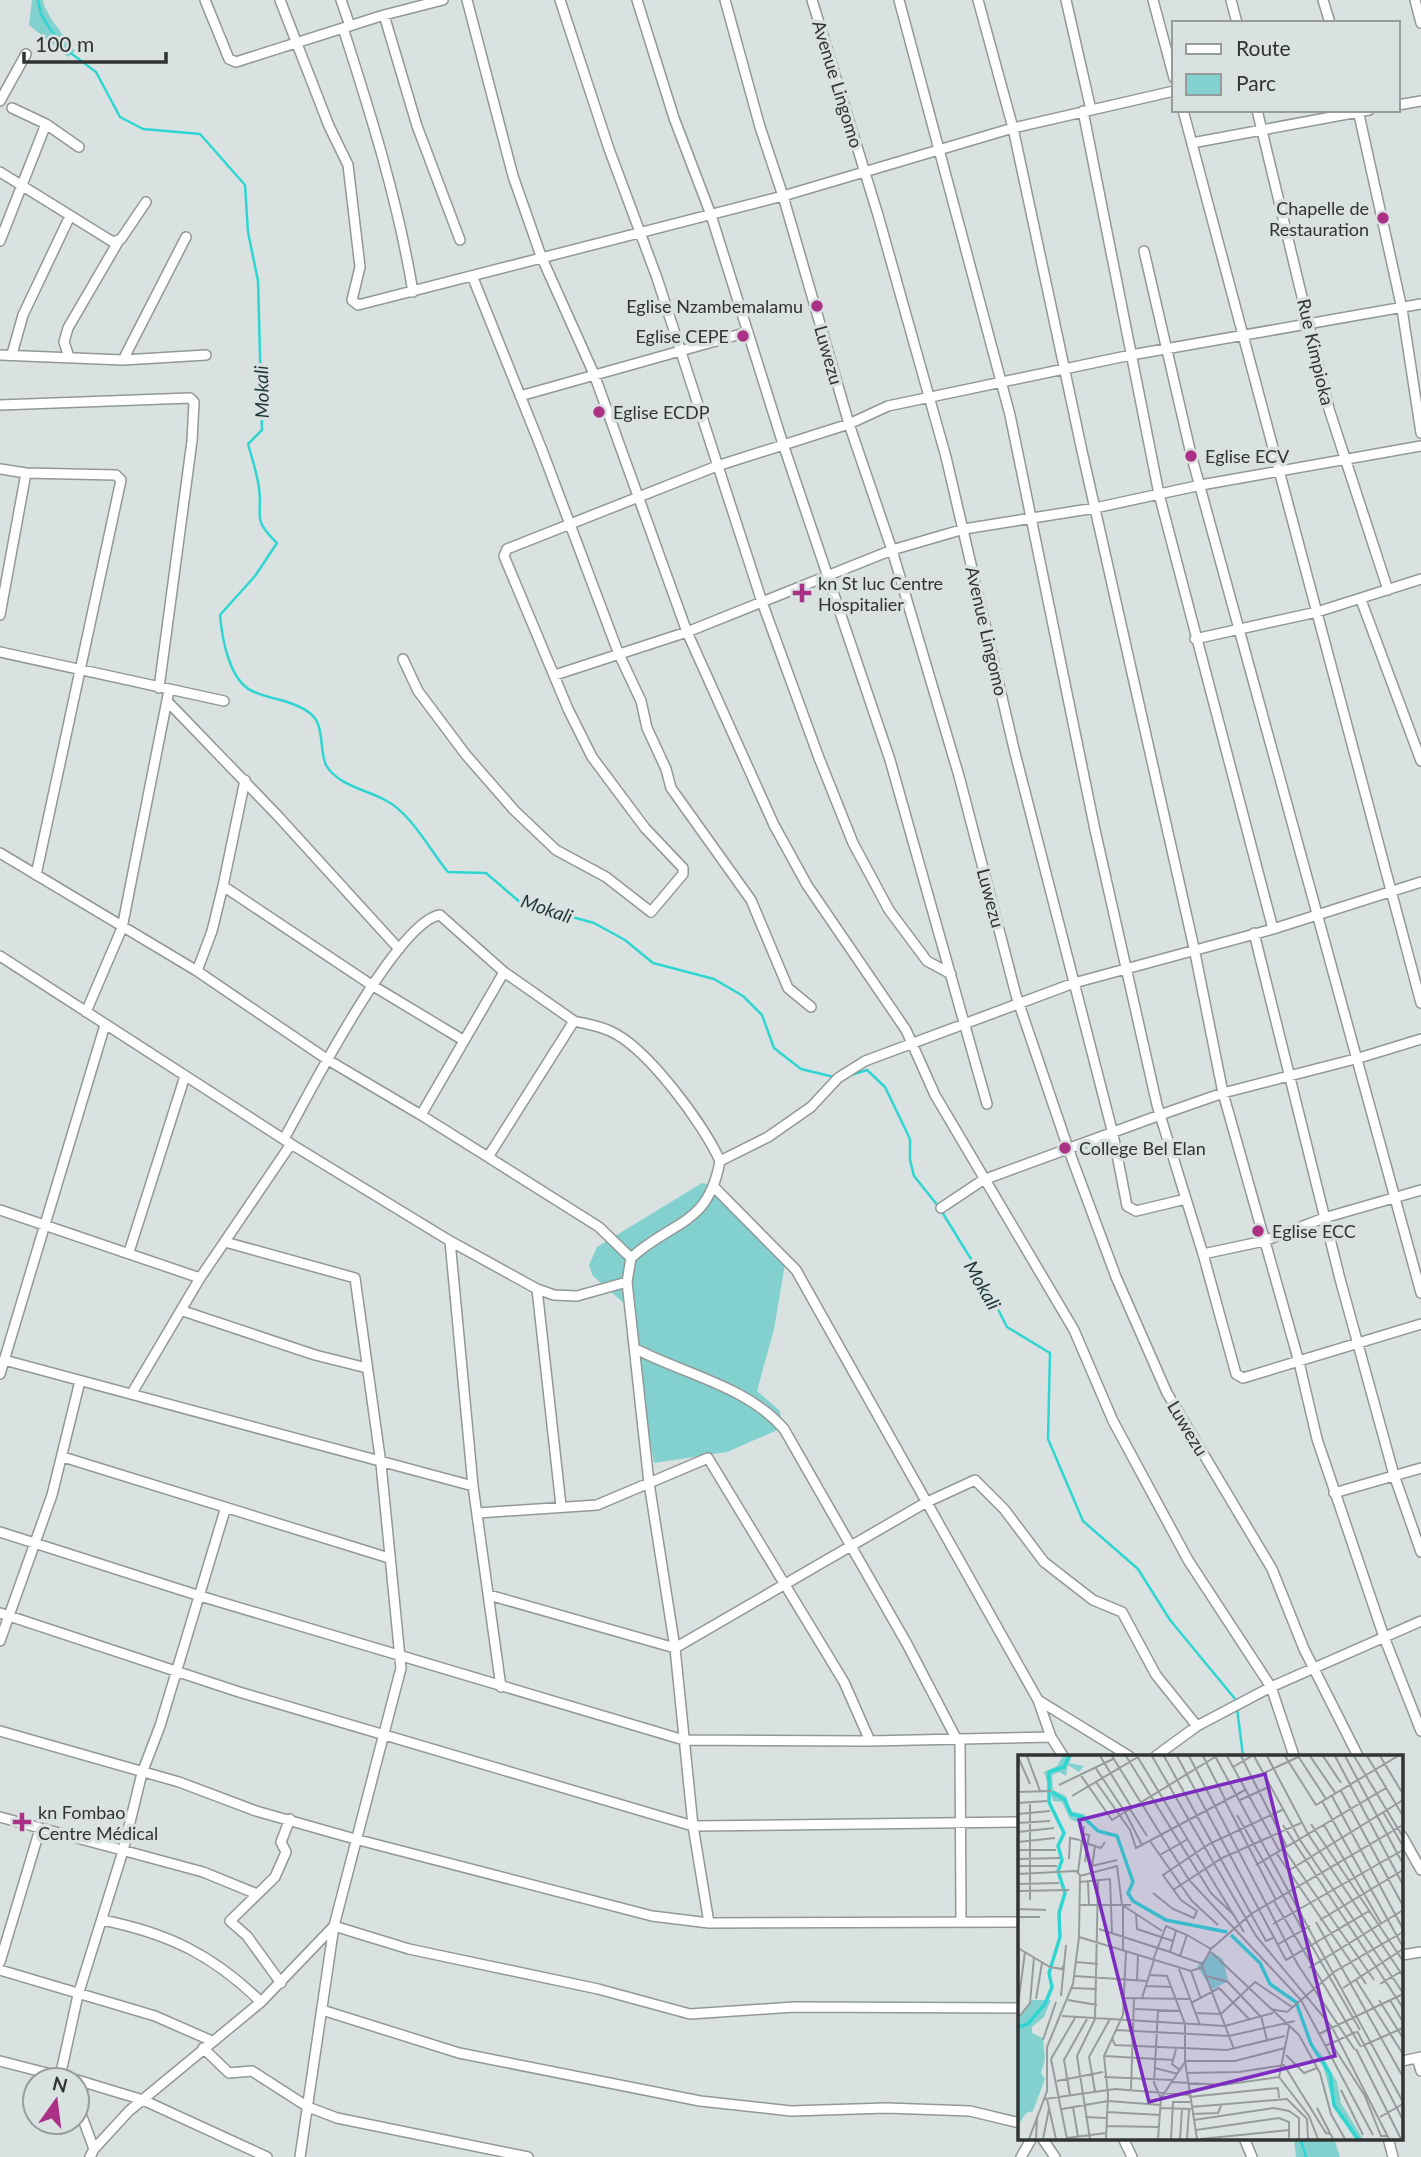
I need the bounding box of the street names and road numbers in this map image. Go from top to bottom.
street label: Avenue Lingomo [808,18,868,150]
street label: Rue Kimpioka [1293,297,1339,407]
street label: Luwezu [810,323,848,387]
street label: Avenue Lingomo [961,564,1013,698]
street label: Luwezu [973,866,1009,930]
street label: Luwezu [1163,1396,1213,1460]

